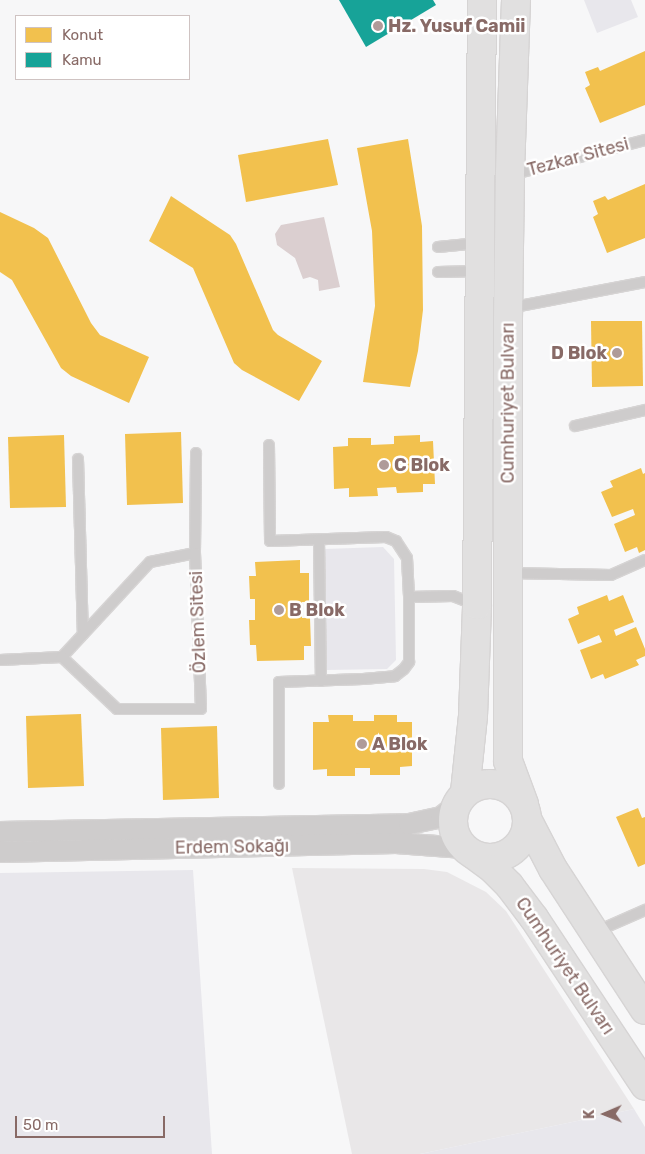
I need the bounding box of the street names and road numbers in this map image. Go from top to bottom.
street label: Tezkar Sitesi [525,133,631,181]
street label: Cumhuriyet Bulvarı [497,323,519,483]
street label: Özlem Sitesi [185,570,211,674]
street label: Erdem Sokağı [175,835,289,859]
street label: Cumhuriyet Bulvarı [511,893,619,1039]

